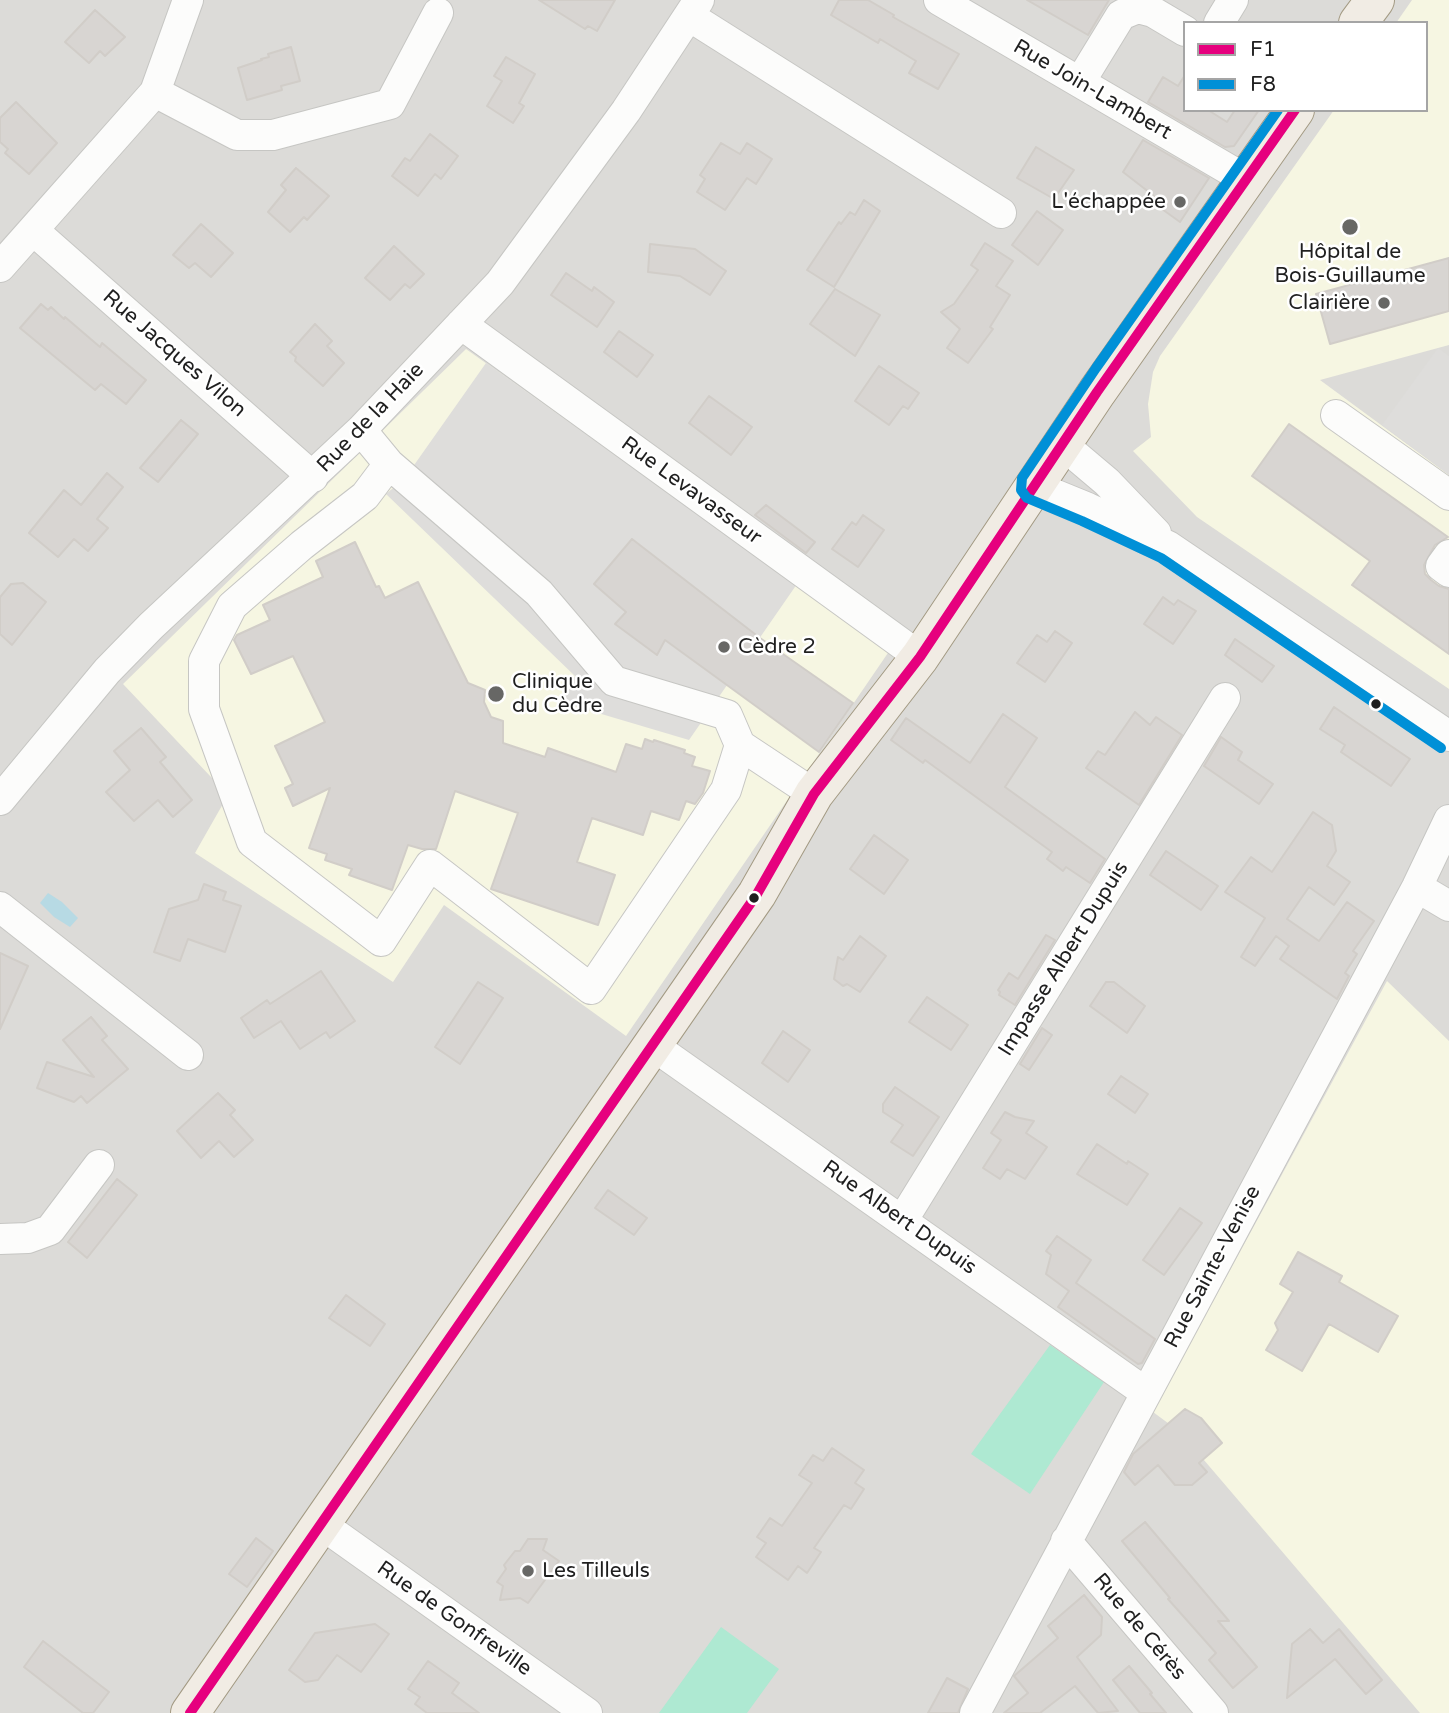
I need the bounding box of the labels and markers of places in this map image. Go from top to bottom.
place label: L'échappée [1051,189,1166,215]
marker: L'échappée [1172,194,1188,210]
marker: Hôpital de Bois-Guillaume [1340,217,1360,237]
place label: Hôpital de Bois-Guillaume [1274,239,1426,289]
place label: Clairière [1288,290,1370,316]
marker: Clairière [1376,295,1392,311]
place label: Cèdre 2 [738,634,816,660]
marker: Cèdre 2 [716,639,732,655]
place label: Clinique du Cèdre [512,669,603,719]
marker: Clinique du Cèdre [486,684,506,704]
unlabelled marker [1369,697,1383,711]
unlabelled marker [747,891,761,905]
place label: Les Tilleuls [542,1558,650,1584]
marker: Les Tilleuls [520,1563,536,1579]

